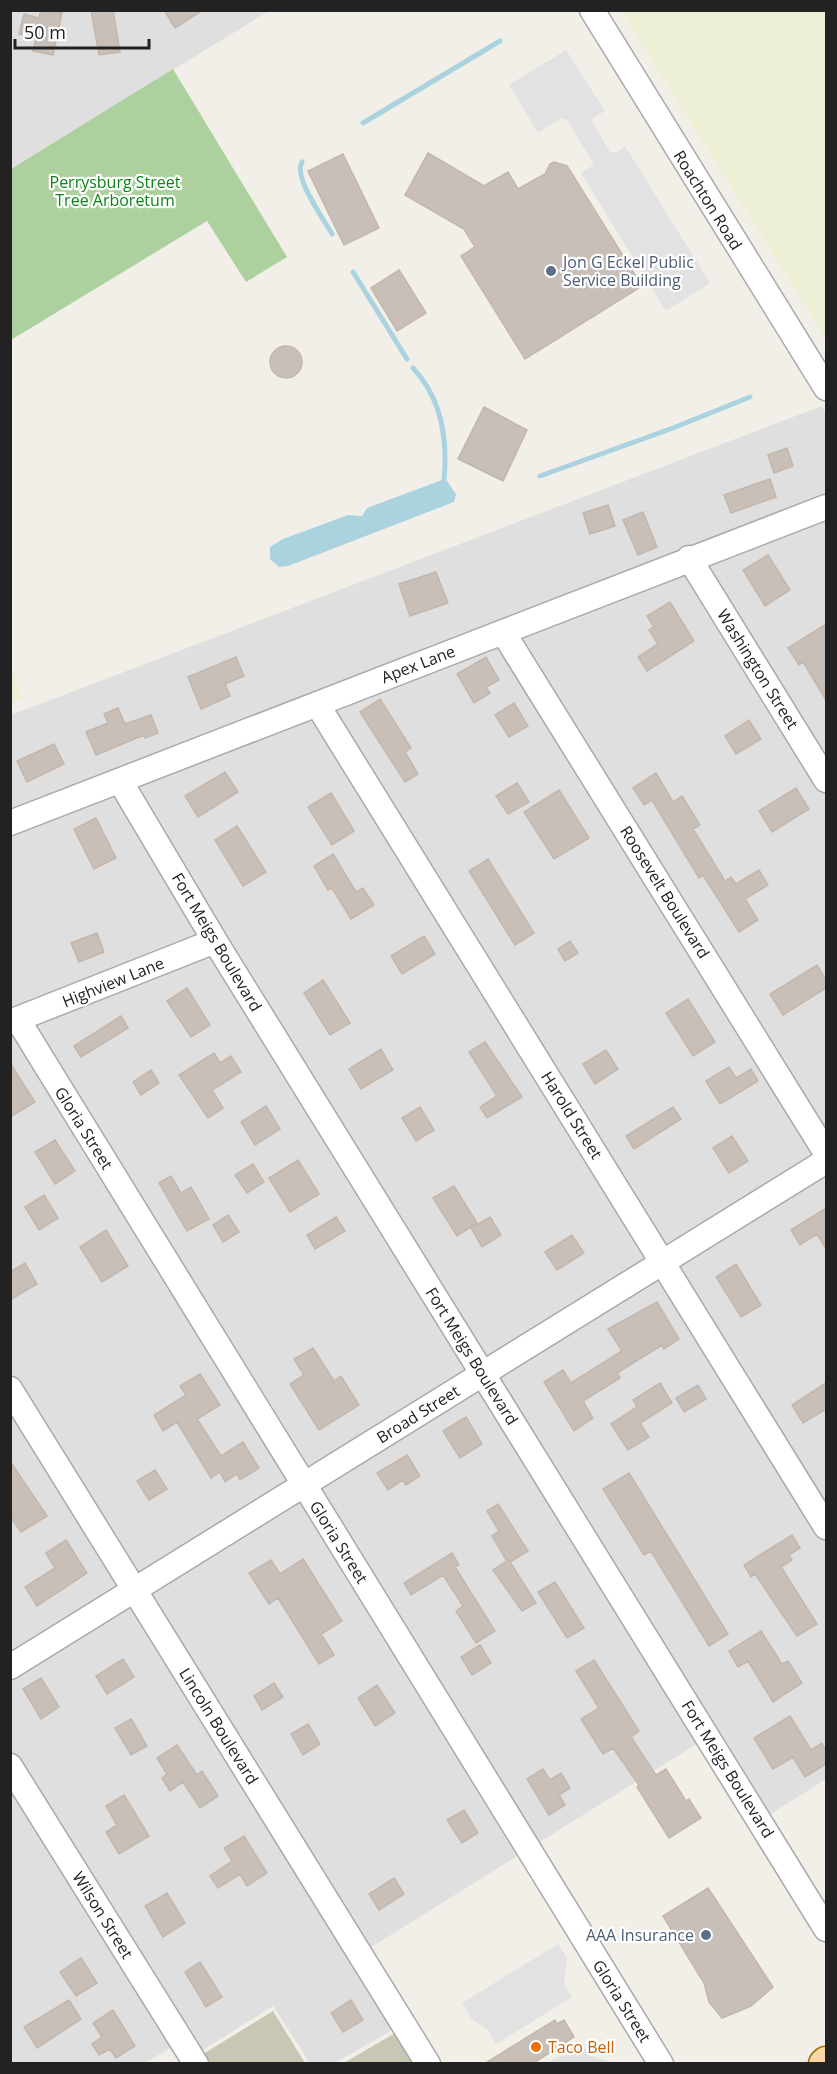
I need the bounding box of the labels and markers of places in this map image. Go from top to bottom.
place label: Jon G Eckel Public Service Building [561,251,694,291]
marker: Jon G Eckel Public Service Building [544,264,558,278]
place label: AAA Insurance [586,1924,694,1946]
marker: AAA Insurance [699,1928,713,1942]
place label: Taco Bell [548,2036,615,2058]
marker: Taco Bell [529,2040,543,2054]

